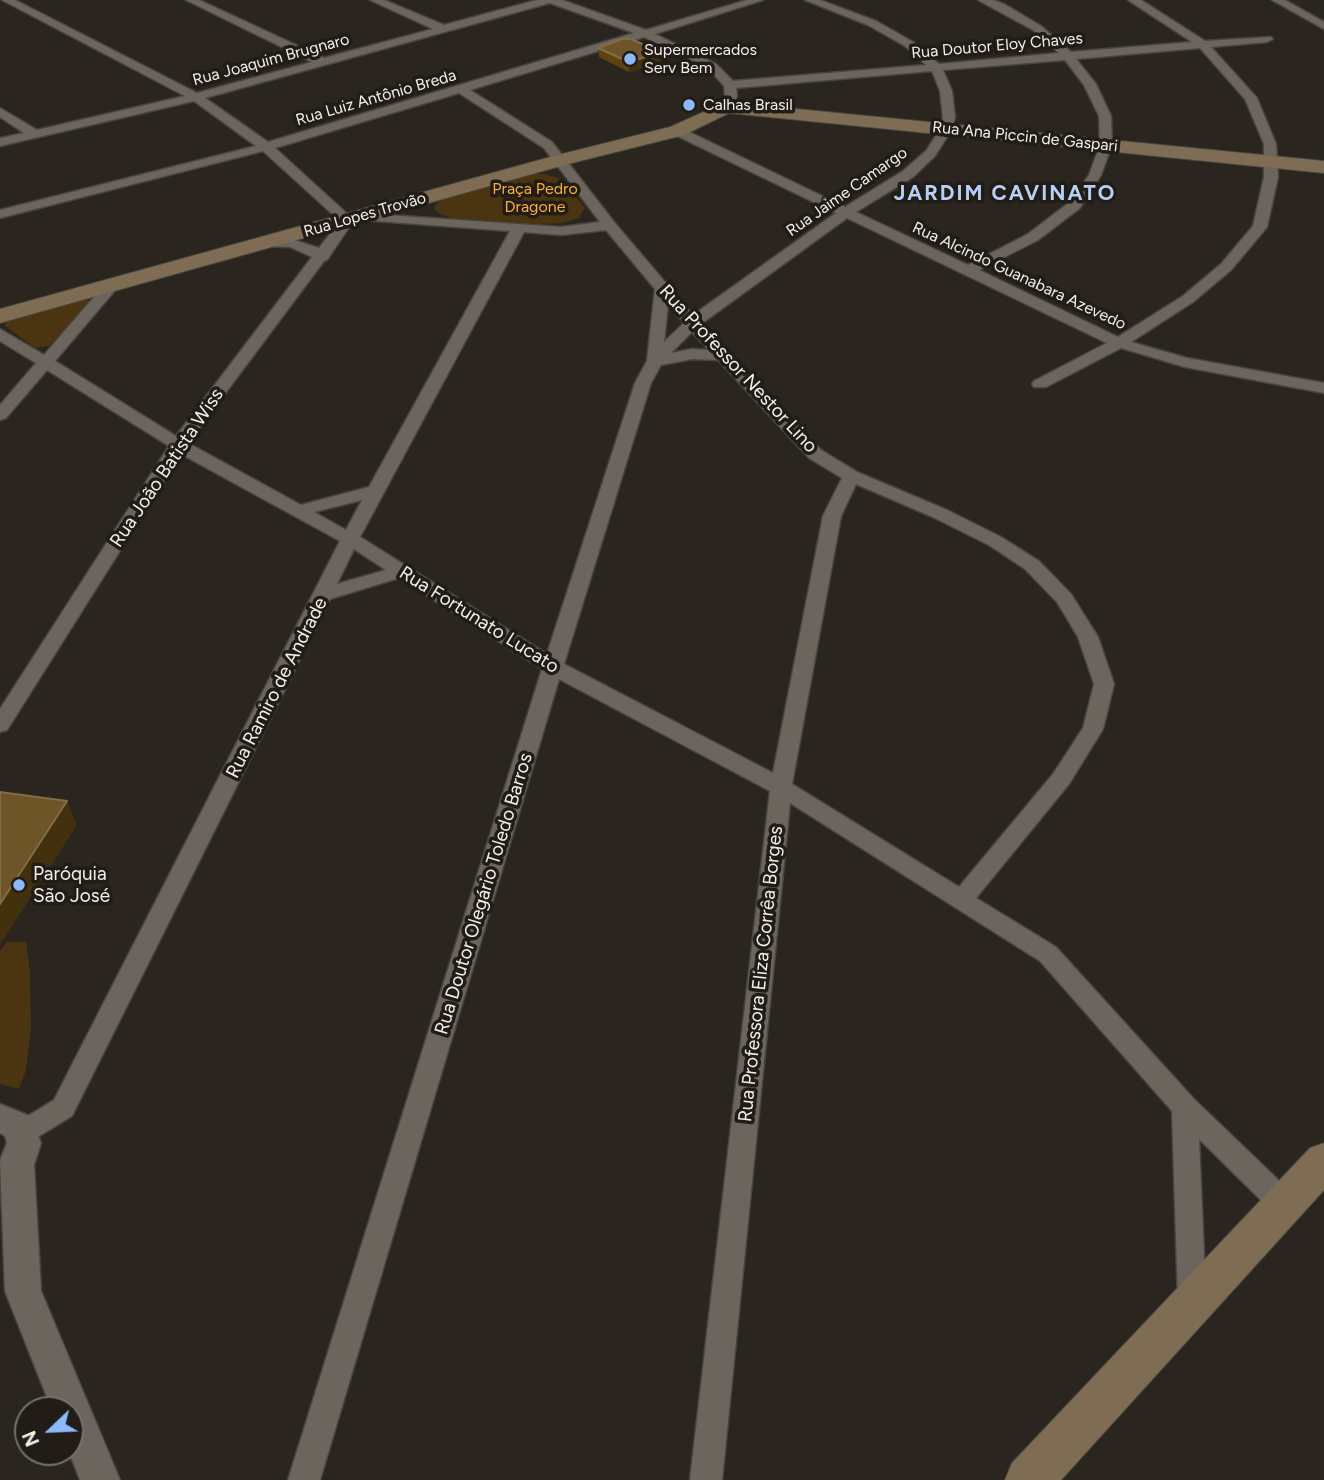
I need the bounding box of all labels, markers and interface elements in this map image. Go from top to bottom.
street label: Rua Doutor Eloy Chaves [910,29,1084,63]
street label: Rua Joaquim Brugnaro [191,30,351,90]
place label: Supermercados Serv Bem [644,40,757,78]
marker: Supermercados Serv Bem [622,51,638,67]
street label: Rua Luiz Antônio Breda [293,66,459,130]
place label: Calhas Brasil [703,95,793,115]
marker: Calhas Brasil [681,97,697,113]
street label: Rua Ana Piccin de Gaspari [931,118,1119,156]
street label: Rua Jaime Camargo [783,143,911,241]
park label: Praça Pedro Dragone [492,179,578,217]
district label: JARDIM CAVINATO [896,181,1114,207]
street label: Rua Lopes Trovão [302,188,428,242]
street label: Rua Alcindo Guanabara Azevedo [909,218,1129,334]
street label: Rua Professor Nestor Lino [654,280,822,458]
street label: Rua João Batista Wiss [105,384,229,552]
street label: Rua Fortunato Lucato [395,562,563,678]
street label: Rua Ramiro de Andrade [222,594,332,782]
street label: Rua Doutor Olegário Toledo Barros [430,750,538,1038]
street label: Rua Professora Eliza Corrêa Borges [734,825,788,1123]
place label: Paróquia São José [33,863,110,907]
marker: Paróquia São José [11,877,27,893]
north arrow [14,1396,84,1466]
text: N [18,1427,45,1450]

